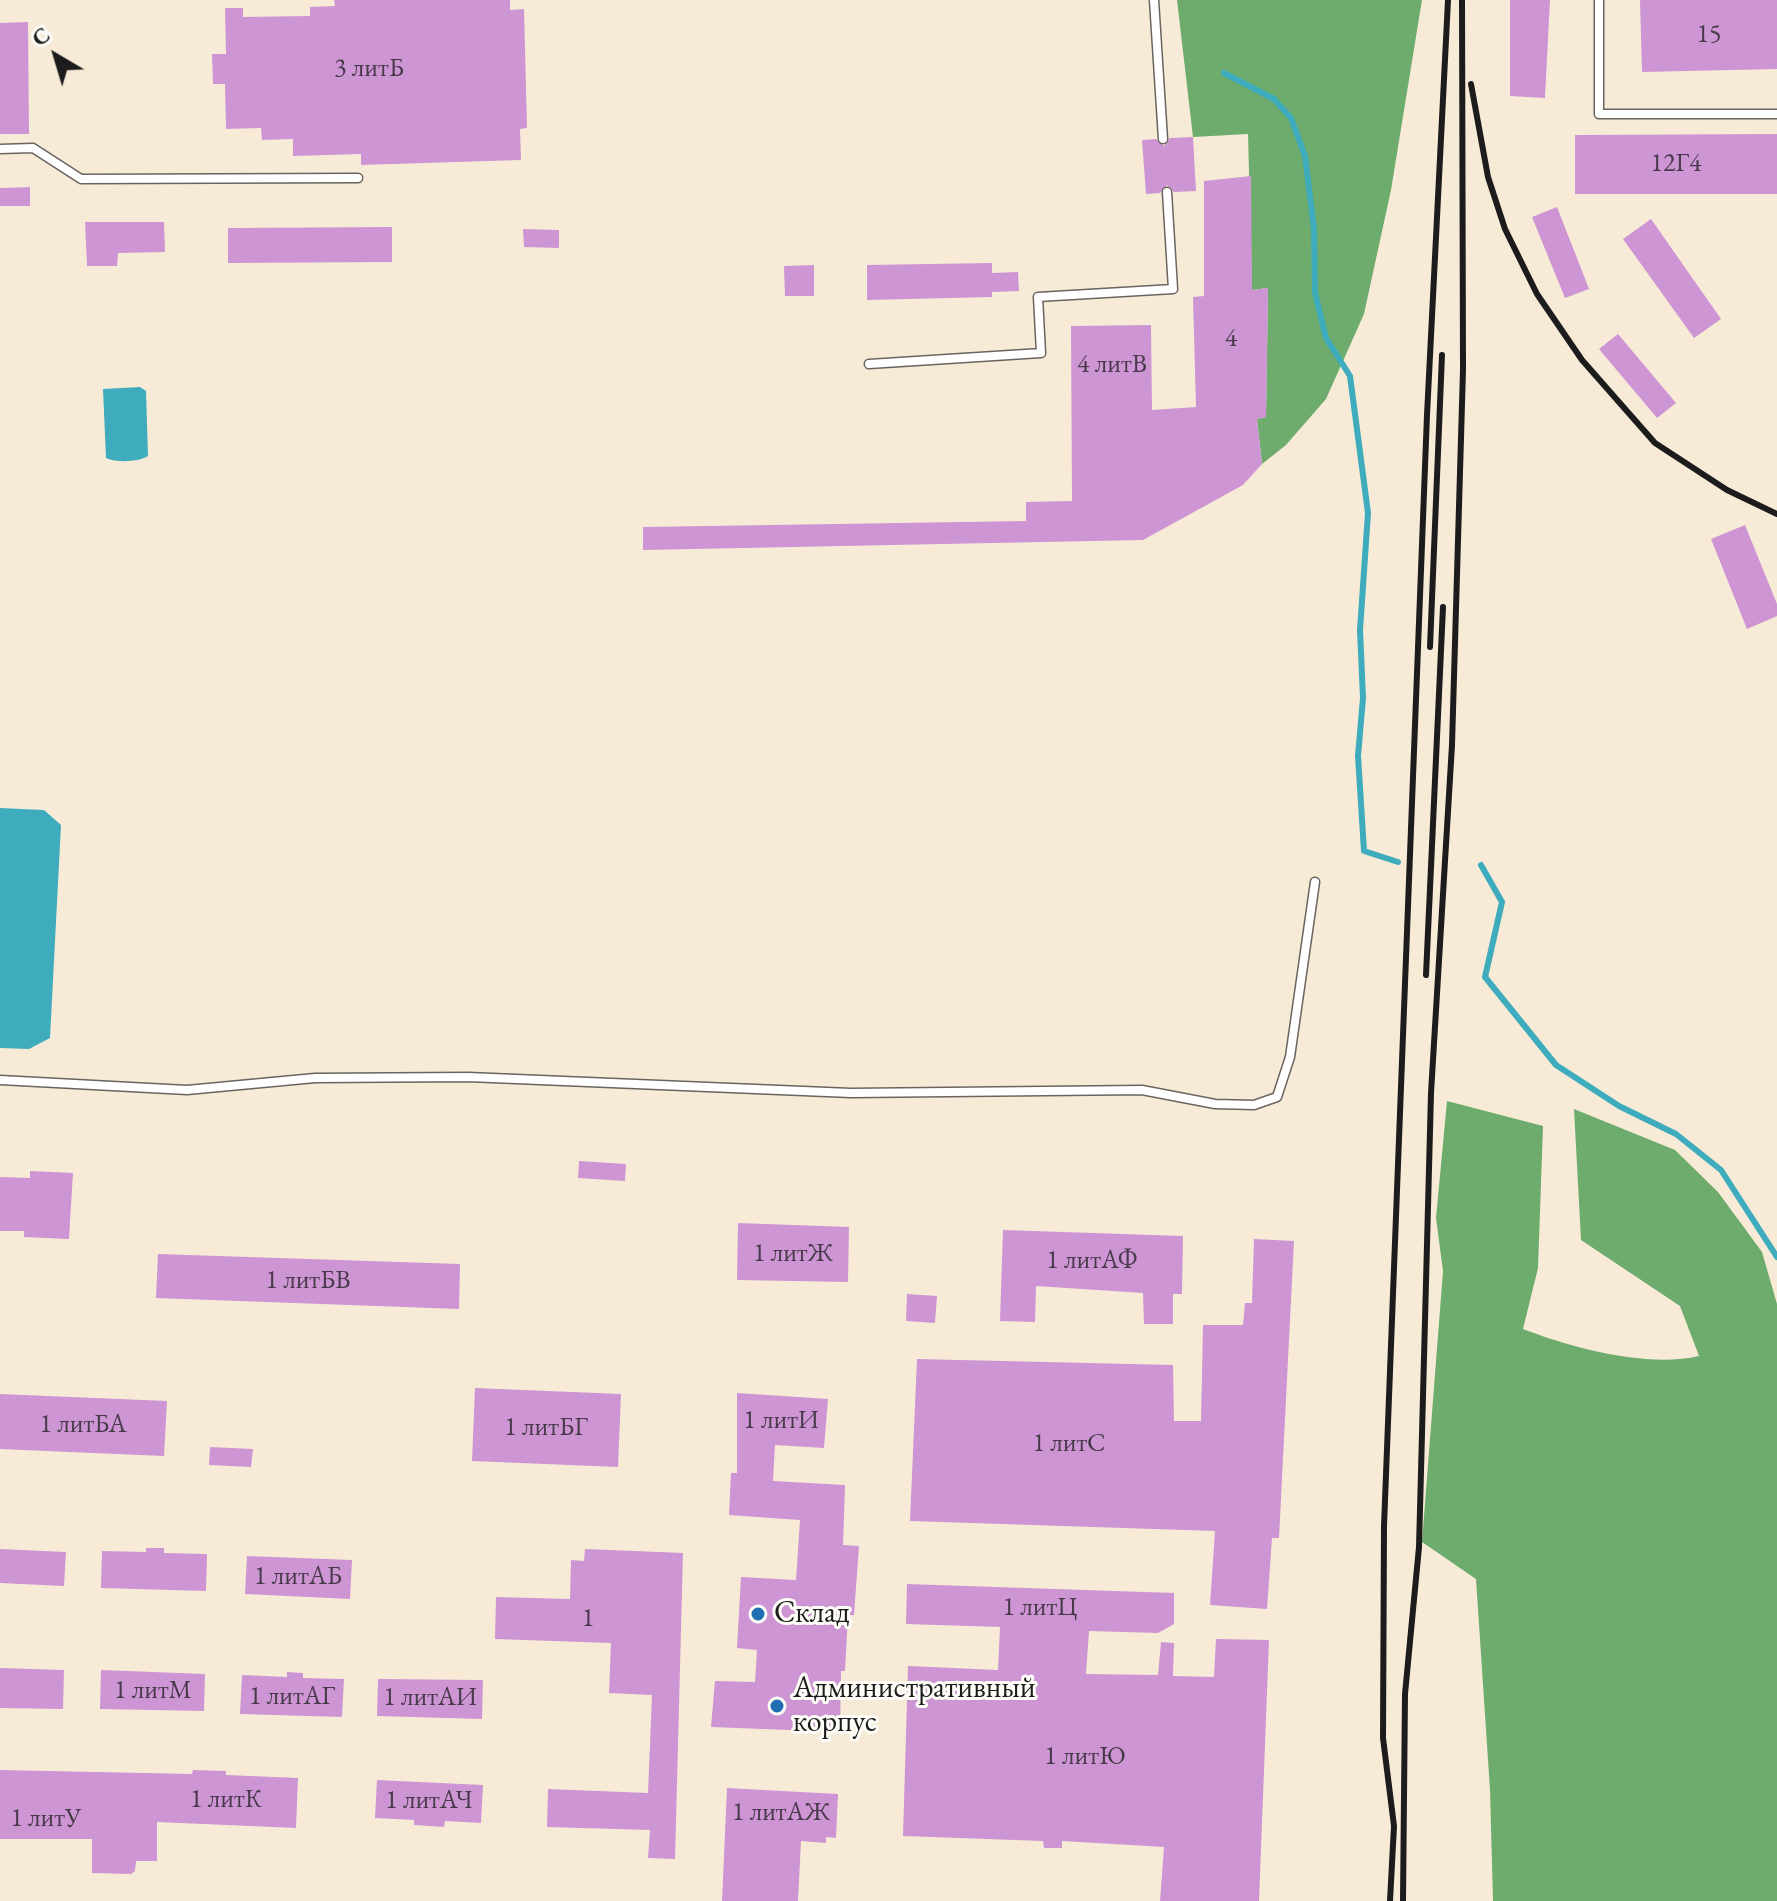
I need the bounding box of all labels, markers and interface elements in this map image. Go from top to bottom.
north arrow [16,16,96,96]
house number: 15 [1697,19,1721,51]
text: С [26,20,56,53]
house number: 3 литБ [334,53,404,85]
house number: 12Г4 [1651,148,1701,180]
house number: 4 [1225,323,1237,355]
house number: 4 литВ [1077,349,1147,381]
house number: 1 литЖ [753,1238,833,1270]
house number: 1 литАФ [1046,1245,1138,1277]
house number: 1 литБВ [265,1265,351,1297]
house number: 1 литИ [743,1405,819,1437]
house number: 1 литБА [39,1409,127,1441]
house number: 1 литБГ [504,1412,588,1444]
house number: 1 литС [1032,1428,1106,1460]
house number: 1 литАБ [254,1561,342,1593]
house number: 1 литЦ [1003,1592,1077,1624]
place label: Склад [774,1596,850,1632]
house number: 1 [582,1603,594,1635]
marker: Склад [749,1605,767,1623]
place label: Административный корпус [793,1671,1036,1742]
house number: 1 литМ [114,1675,192,1707]
house number: 1 литАГ [249,1681,335,1713]
house number: 1 литАИ [383,1682,477,1714]
marker: Административный корпус [768,1697,786,1715]
house number: 1 литЮ [1044,1741,1126,1773]
house number: 1 литК [190,1784,262,1816]
house number: 1 литАЧ [385,1785,473,1817]
house number: 1 литАЖ [732,1797,830,1829]
house number: 1 литУ [10,1803,82,1835]

